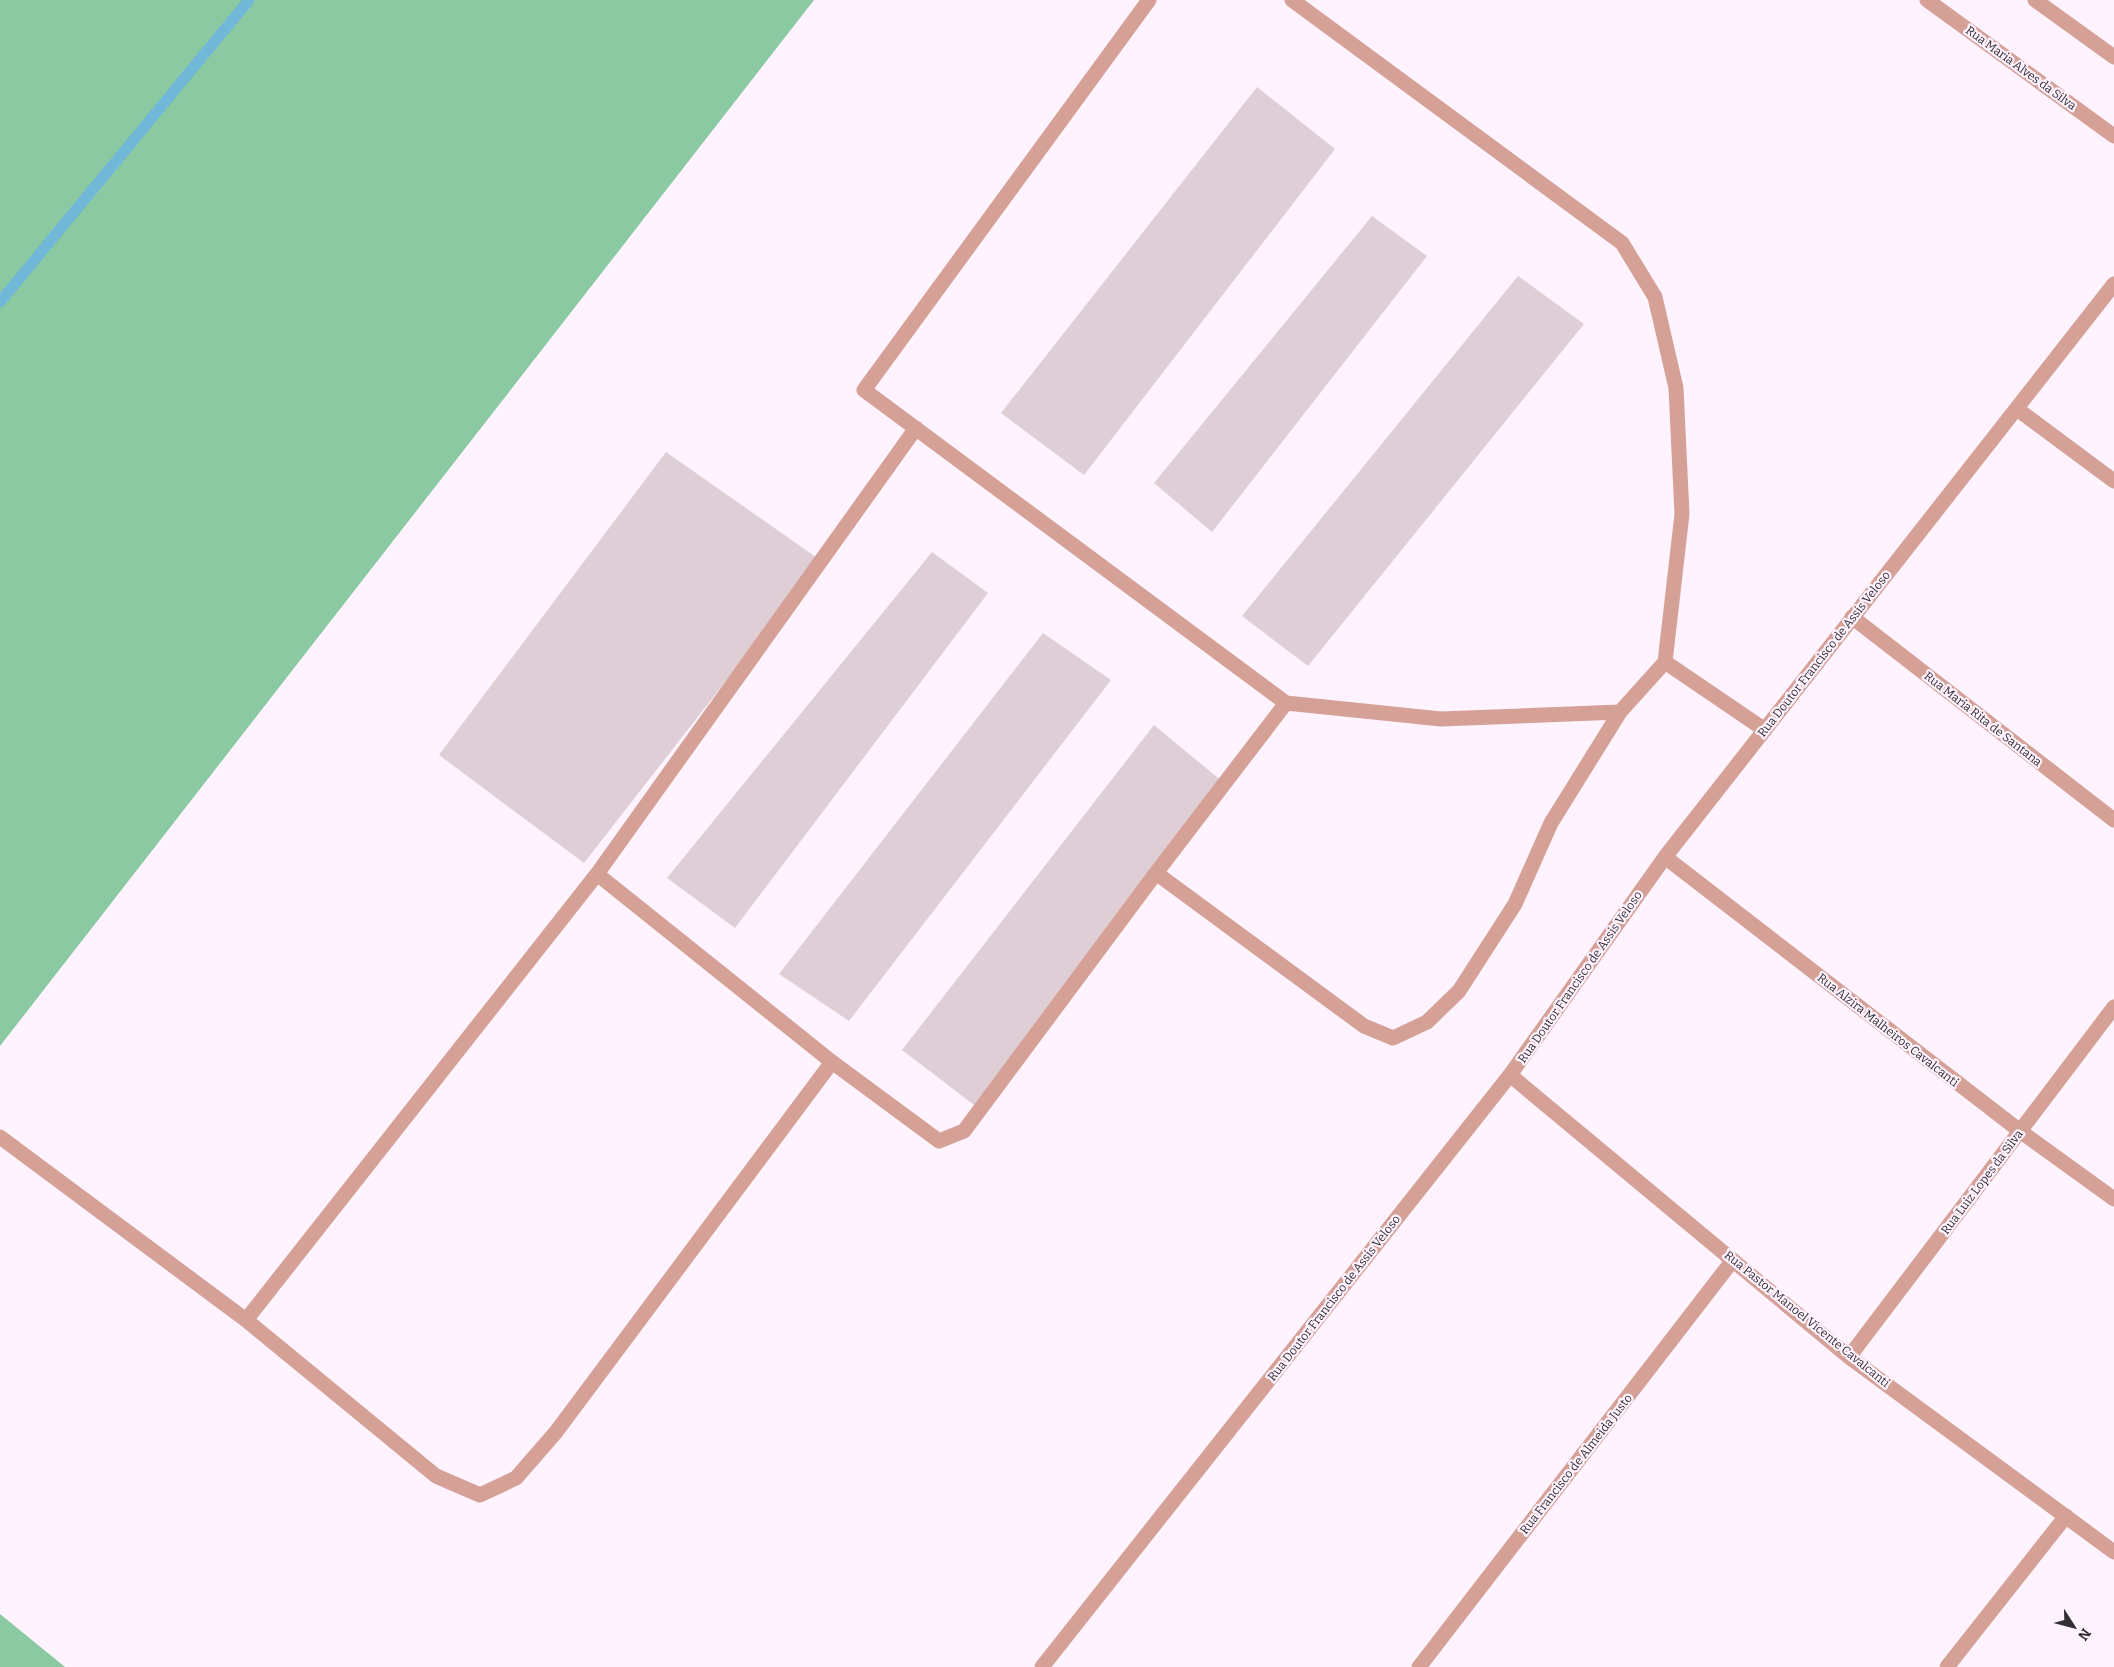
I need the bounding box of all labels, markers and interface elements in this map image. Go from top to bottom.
street label: Rua Maria Alves da Silva [1963,23,2079,113]
street label: Rua Doutor Francisco de Assis Veloso [1755,568,1893,740]
street label: Rua Maria Rita de Santana [1921,669,2045,770]
street label: Rua Doutor Francisco de Assis Veloso [1515,888,1645,1066]
street label: Rua Alzira Malheiros Cavalcanti [1815,971,1962,1090]
street label: Rua Luiz Lopes da Silva [1938,1127,2026,1237]
street label: Rua Doutor Francisco de Assis Veloso [1265,1212,1403,1384]
street label: Rua Pastor Manoel Vicente Cavalcanti [1722,1248,1893,1390]
street label: Rua Francisco de Almeida Justo [1517,1391,1635,1537]
north arrow [2049,1602,2099,1652]
text: N [2074,1625,2094,1644]

